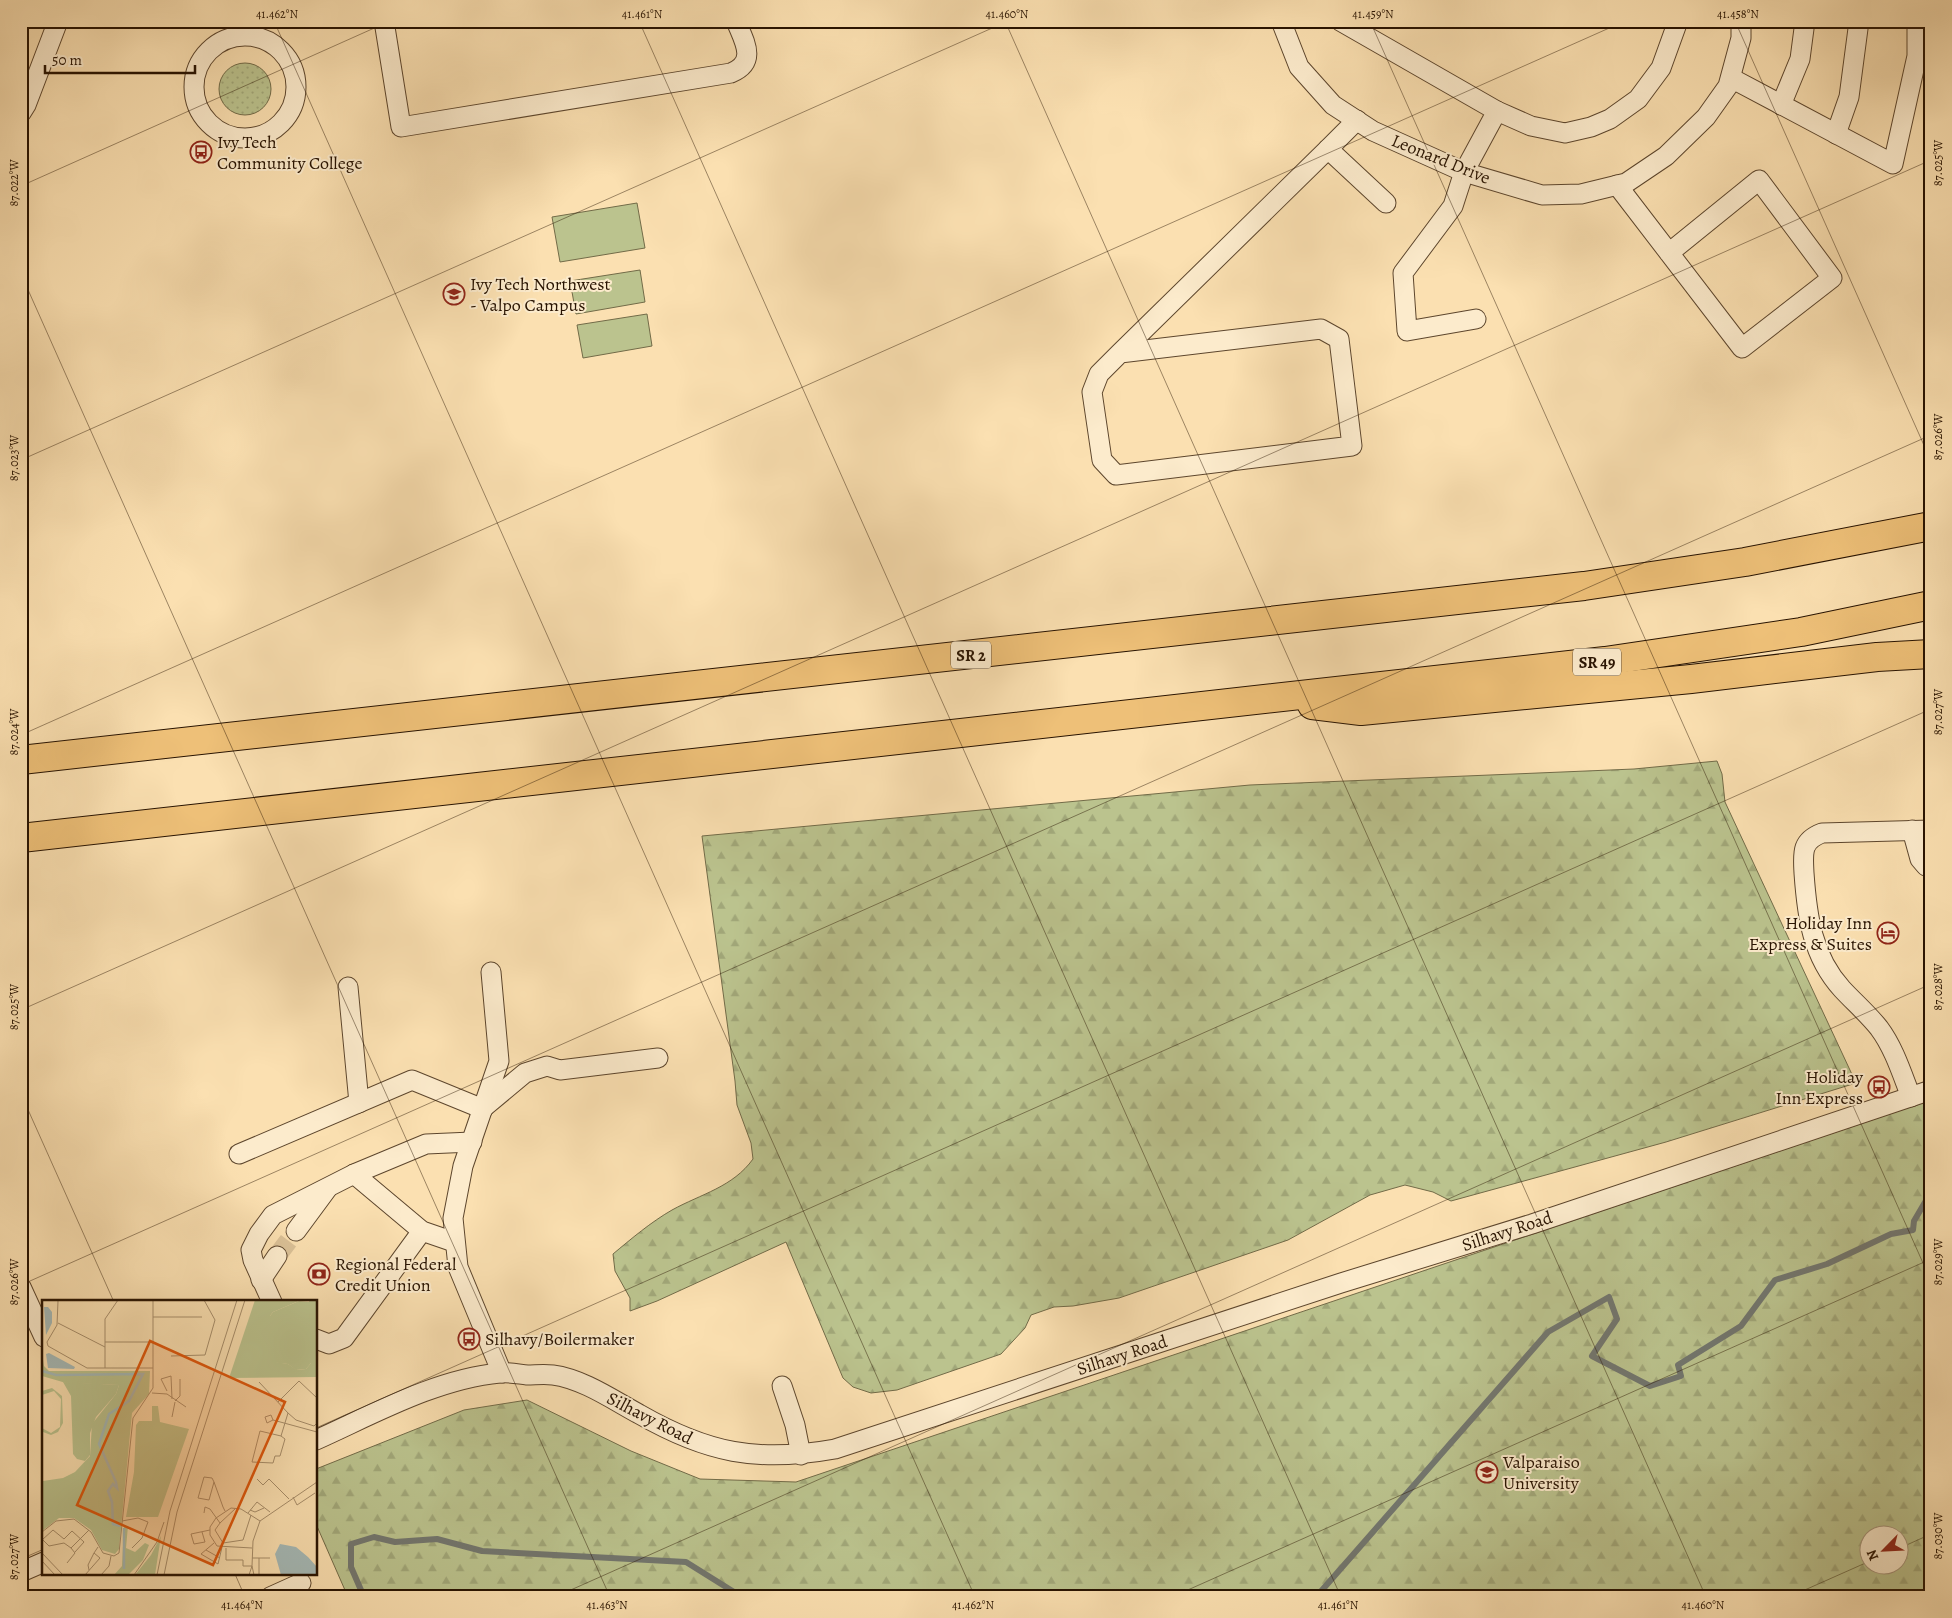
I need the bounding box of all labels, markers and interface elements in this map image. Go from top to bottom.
text: 41.462°N [256,6,298,22]
text: 41.461°N [622,6,663,22]
text: 41.460°N [986,6,1029,22]
text: 41.459°N [1352,6,1394,22]
text: 41.458°N [1717,6,1759,22]
scale bar [45,42,195,74]
text: 50 m [52,50,82,70]
street label: Leonard Drive [1388,128,1494,190]
place label: Ivy Tech Community College [217,130,363,175]
text: 87.025°W [1930,139,1946,186]
bus stop icon: Ivy Tech Community College [189,140,213,164]
text: 87.022°W [6,159,22,207]
place label: Ivy Tech Northwest - Valpo Campus [470,272,611,317]
school or university icon: Ivy Tech Northwest - Valpo Campus [442,282,466,306]
text: 87.026°W [1930,413,1946,460]
text: 87.023°W [6,434,22,481]
road number: SR 2 [951,642,991,668]
road number: SR 49 [1573,649,1621,676]
text: 87.027°W [1930,688,1946,735]
text: 87.024°W [6,708,22,755]
place label: Holiday Inn Express & Suites [1749,911,1872,956]
hotel icon: Holiday Inn Express & Suites [1876,921,1900,945]
text: 87.028°W [1930,963,1946,1011]
text: 87.025°W [6,983,22,1030]
place label: Holiday Inn Express [1775,1065,1864,1110]
bus stop icon: Holiday Inn Express [1867,1075,1891,1099]
street label: Silhavy Road [1459,1205,1556,1257]
text: 87.029°W [1930,1238,1946,1285]
place label: Regional Federal Credit Union [335,1252,457,1297]
text: 87.026°W [6,1258,22,1305]
bank icon: Regional Federal Credit Union [307,1262,331,1286]
inset map [42,1300,318,1576]
bus stop icon: Silhavy/Boilermaker [457,1327,481,1351]
place label: Silhavy/Boilermaker [485,1327,634,1351]
street label: Silhavy Road [1074,1329,1171,1381]
street label: Silhavy Road [603,1386,697,1450]
place label: Valparaiso University [1502,1450,1580,1495]
school or university icon: Valparaiso University [1475,1460,1499,1484]
text: 87.030°W [1930,1512,1946,1560]
north arrow [1860,1526,1910,1576]
text: 87.027°W [6,1533,22,1580]
text: N [1862,1547,1883,1564]
text: 41.464°N [221,1597,263,1613]
text: 41.463°N [586,1597,628,1613]
text: 41.462°N [952,1597,994,1613]
text: 41.461°N [1318,1597,1359,1613]
text: 41.460°N [1682,1597,1725,1613]

